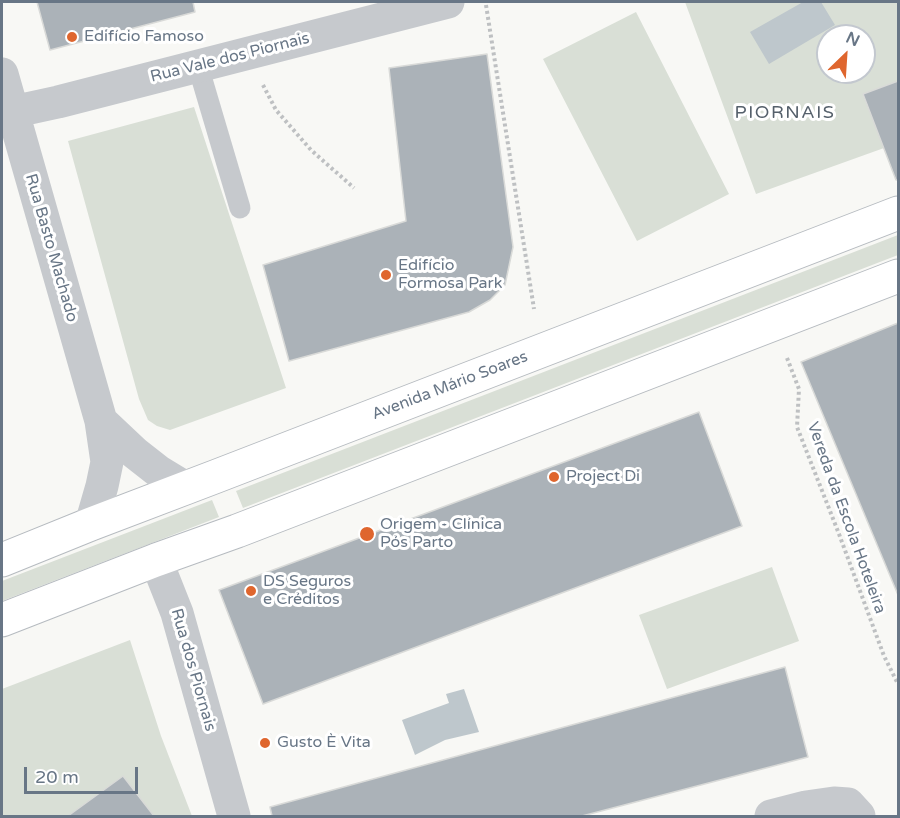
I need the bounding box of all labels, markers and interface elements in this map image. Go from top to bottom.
north arrow [816,24,876,84]
place label: Edifício Famoso [84,27,204,47]
text: N [843,28,863,51]
street label: Rua Vale dos Piornais [148,29,312,87]
marker: Edifício Famoso [65,30,79,44]
district label: PIORNAIS [735,102,835,124]
street label: Rua Basto Machado [21,172,81,324]
place label: Edifício Formosa Park [398,256,502,294]
marker: Edifício Formosa Park [379,268,393,282]
street label: Avenida Mário Soares [369,347,531,425]
street label: Vereda da Escola Hoteleira [802,420,890,616]
place label: Project Di [566,467,640,487]
marker: Project Di [547,470,561,484]
place label: Origem - Clínica Pós Parto [380,515,502,553]
marker: Origem - Clínica Pós Parto [358,525,376,543]
place label: DS Seguros e Créditos [263,572,351,610]
marker: DS Seguros e Créditos [244,584,258,598]
street label: Rua dos Piornais [166,606,220,734]
place label: Gusto È Vita [277,733,371,753]
marker: Gusto È Vita [258,736,272,750]
scale bar [27,755,141,793]
text: 20 m [35,766,79,788]

